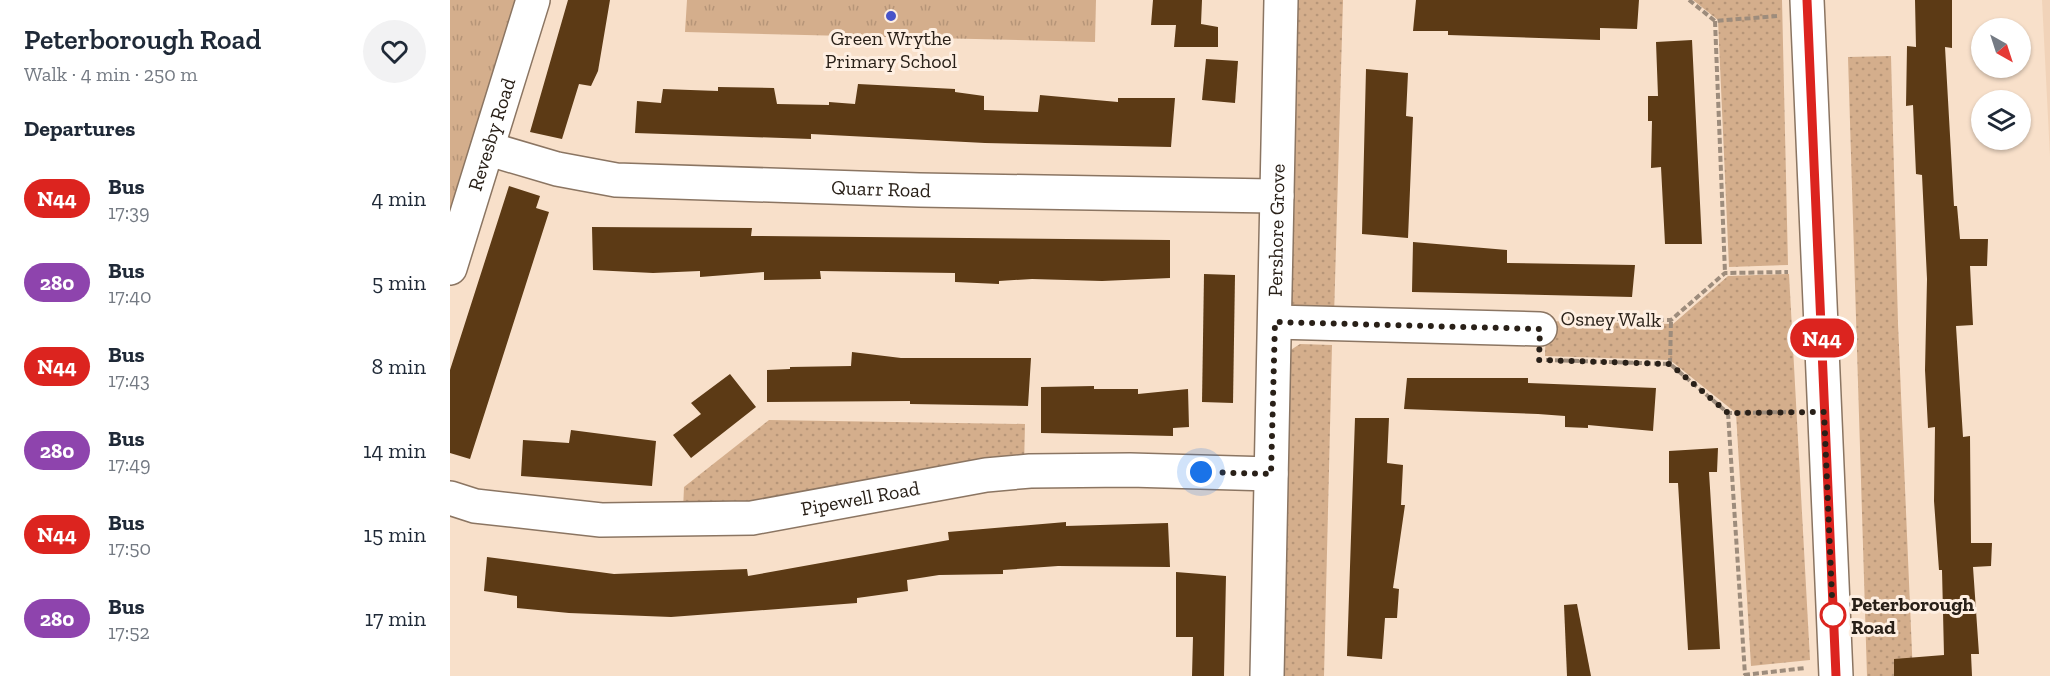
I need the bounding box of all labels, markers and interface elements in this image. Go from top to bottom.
marker: Green Wrythe Primary School [884,9,898,23]
north arrow [1971,18,2031,78]
map controls [1971,18,2031,150]
button: heart [363,20,426,83]
text: Peterborough Road [24,23,261,56]
place label: Green Wrythe Primary School [825,26,957,73]
text: Walk · 4 min · 250 m [24,62,198,86]
street label: Revesby Road [463,75,520,194]
button: layers [1971,90,2031,150]
text: Departures [24,115,135,142]
street label: Pershore Grove [1263,163,1290,297]
text: Bus [108,173,145,200]
street label: Quarr Road [831,175,931,202]
text: 4 min [371,185,426,212]
text: N44 [37,186,77,211]
text: 17:39 [108,200,150,224]
text: Bus [108,257,145,284]
text: 5 min [372,269,426,296]
text: 280 [40,270,74,295]
text: 17:40 [108,284,152,308]
street label: Osney Walk [1560,306,1662,332]
line badge: N44 [1788,318,1856,358]
text: N44 [1802,326,1842,351]
text: Bus [108,341,145,368]
text: 8 min [371,353,426,380]
text: N44 [37,354,77,379]
text: 17:43 [108,368,150,392]
text: Bus [108,425,145,452]
text: 14 min [363,437,426,464]
text: 280 [40,438,74,463]
text: 17:49 [108,452,151,476]
your location [1186,457,1216,487]
street label: Pipewell Road [799,475,921,521]
text: Bus [108,509,145,536]
text: 15 min [364,521,426,548]
text: N44 [37,522,77,547]
text: 17:50 [108,536,151,560]
place label: Peterborough Road [1851,592,1975,639]
text: Bus [108,593,145,620]
marker: Peterborough Road [1820,602,1846,628]
text: 17 min [365,605,426,632]
text: 280 [40,606,74,631]
text: 17:52 [108,620,150,644]

